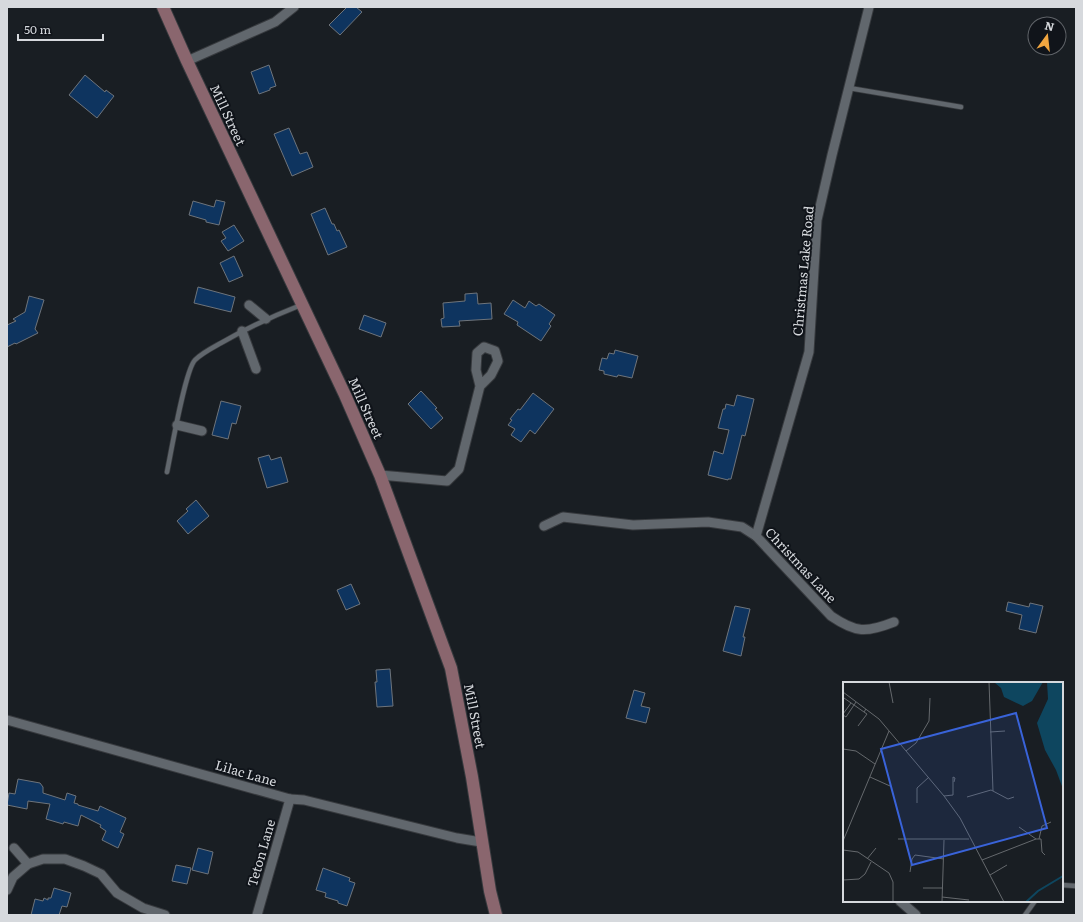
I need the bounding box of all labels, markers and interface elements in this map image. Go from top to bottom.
scale bar [18,16,103,42]
north arrow [1027,16,1067,56]
text: N [1043,16,1056,34]
text: 50 m [24,20,51,38]
street label: Mill Street [206,81,251,149]
street label: Christmas Lake Road [787,205,818,337]
street label: Mill Street [344,374,389,442]
street label: Christmas Lane [761,523,842,607]
street label: Mill Street [460,682,491,751]
inset map [843,682,1063,902]
street label: Lilac Lane [213,755,279,790]
street label: Teton Lane [242,817,279,889]

